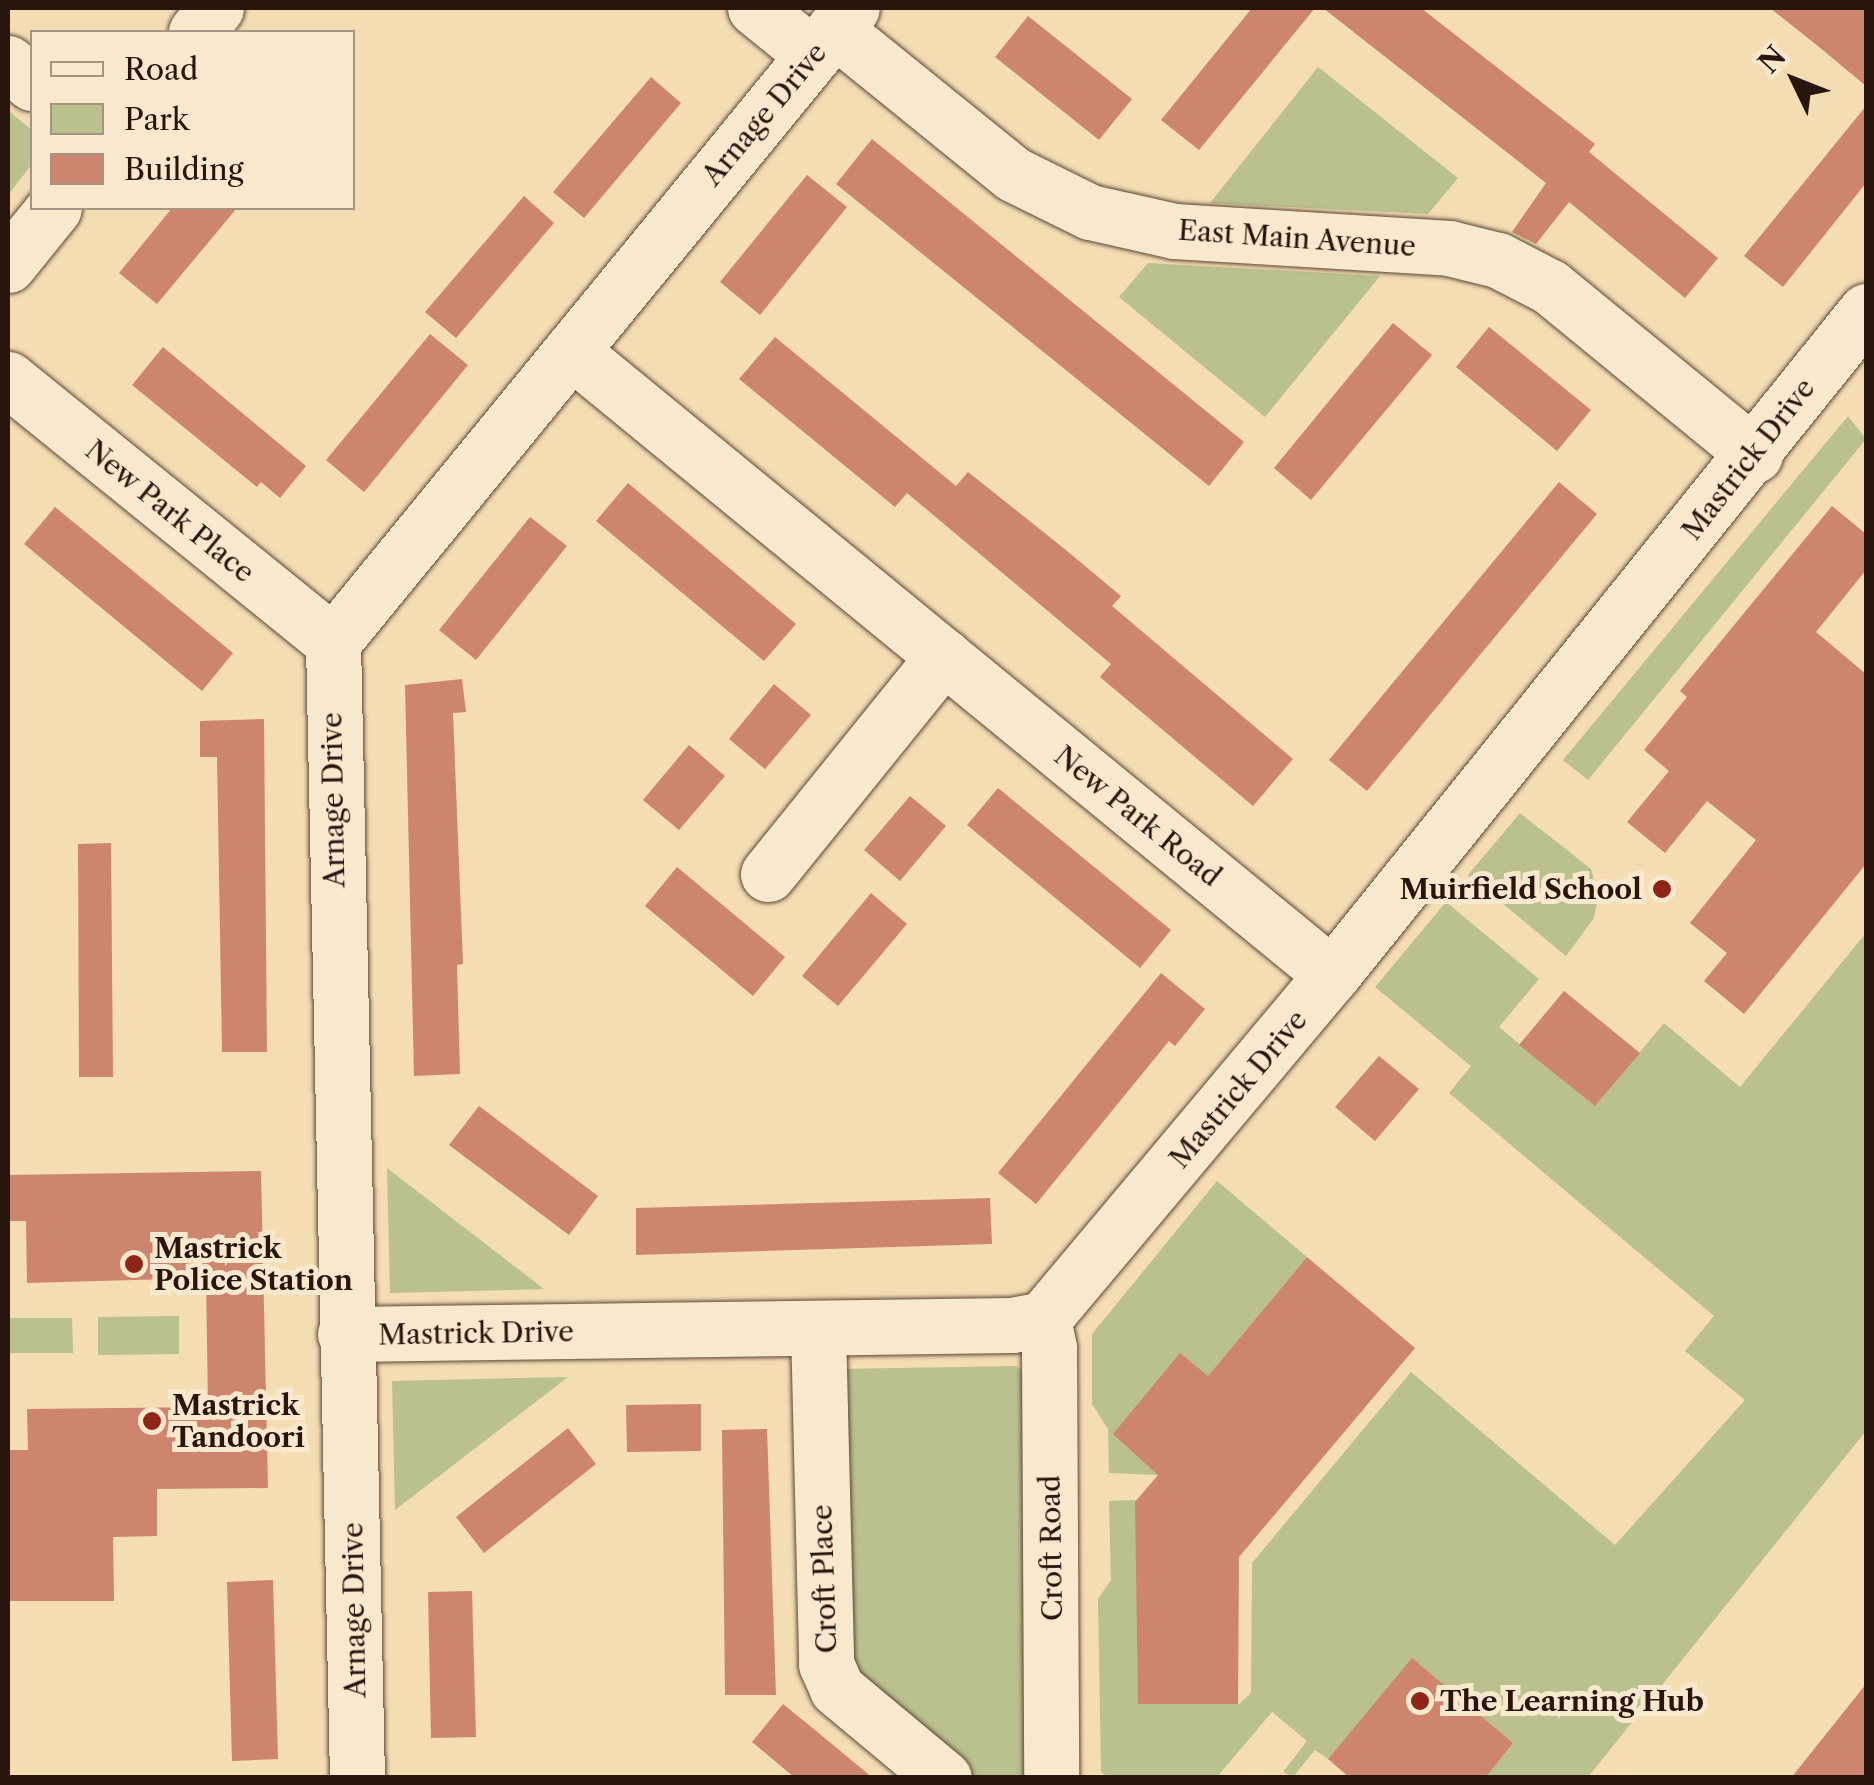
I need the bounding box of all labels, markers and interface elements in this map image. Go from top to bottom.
legend [30,30,355,210]
north arrow [1744,30,1844,130]
street label: Arnage Drive [695,36,833,192]
text: N [1751,39,1793,80]
text: Road [124,51,198,88]
text: Park [124,101,189,138]
text: Building [124,151,244,188]
street label: East Main Avenue [1176,213,1418,263]
street label: Mastrick Drive [1674,371,1822,547]
street label: New Park Place [78,432,262,590]
street label: Arnage Drive [315,712,351,888]
street label: New Park Road [1047,738,1229,894]
place label: Muirfield School [1400,872,1642,906]
marker: Muirfield School [1651,878,1673,900]
street label: Mastrick Drive [1162,1003,1314,1175]
place label: Mastrick Police Station [154,1231,353,1297]
marker: Mastrick Police Station [123,1253,145,1275]
street label: Mastrick Drive [378,1314,574,1352]
place label: Mastrick Tandoori [172,1388,305,1454]
marker: Mastrick Tandoori [141,1410,163,1432]
street label: Croft Road [1033,1475,1069,1621]
street label: Croft Place [805,1504,843,1654]
street label: Arnage Drive [336,1522,372,1698]
place label: The Learning Hub [1440,1684,1704,1718]
marker: The Learning Hub [1409,1690,1431,1712]

